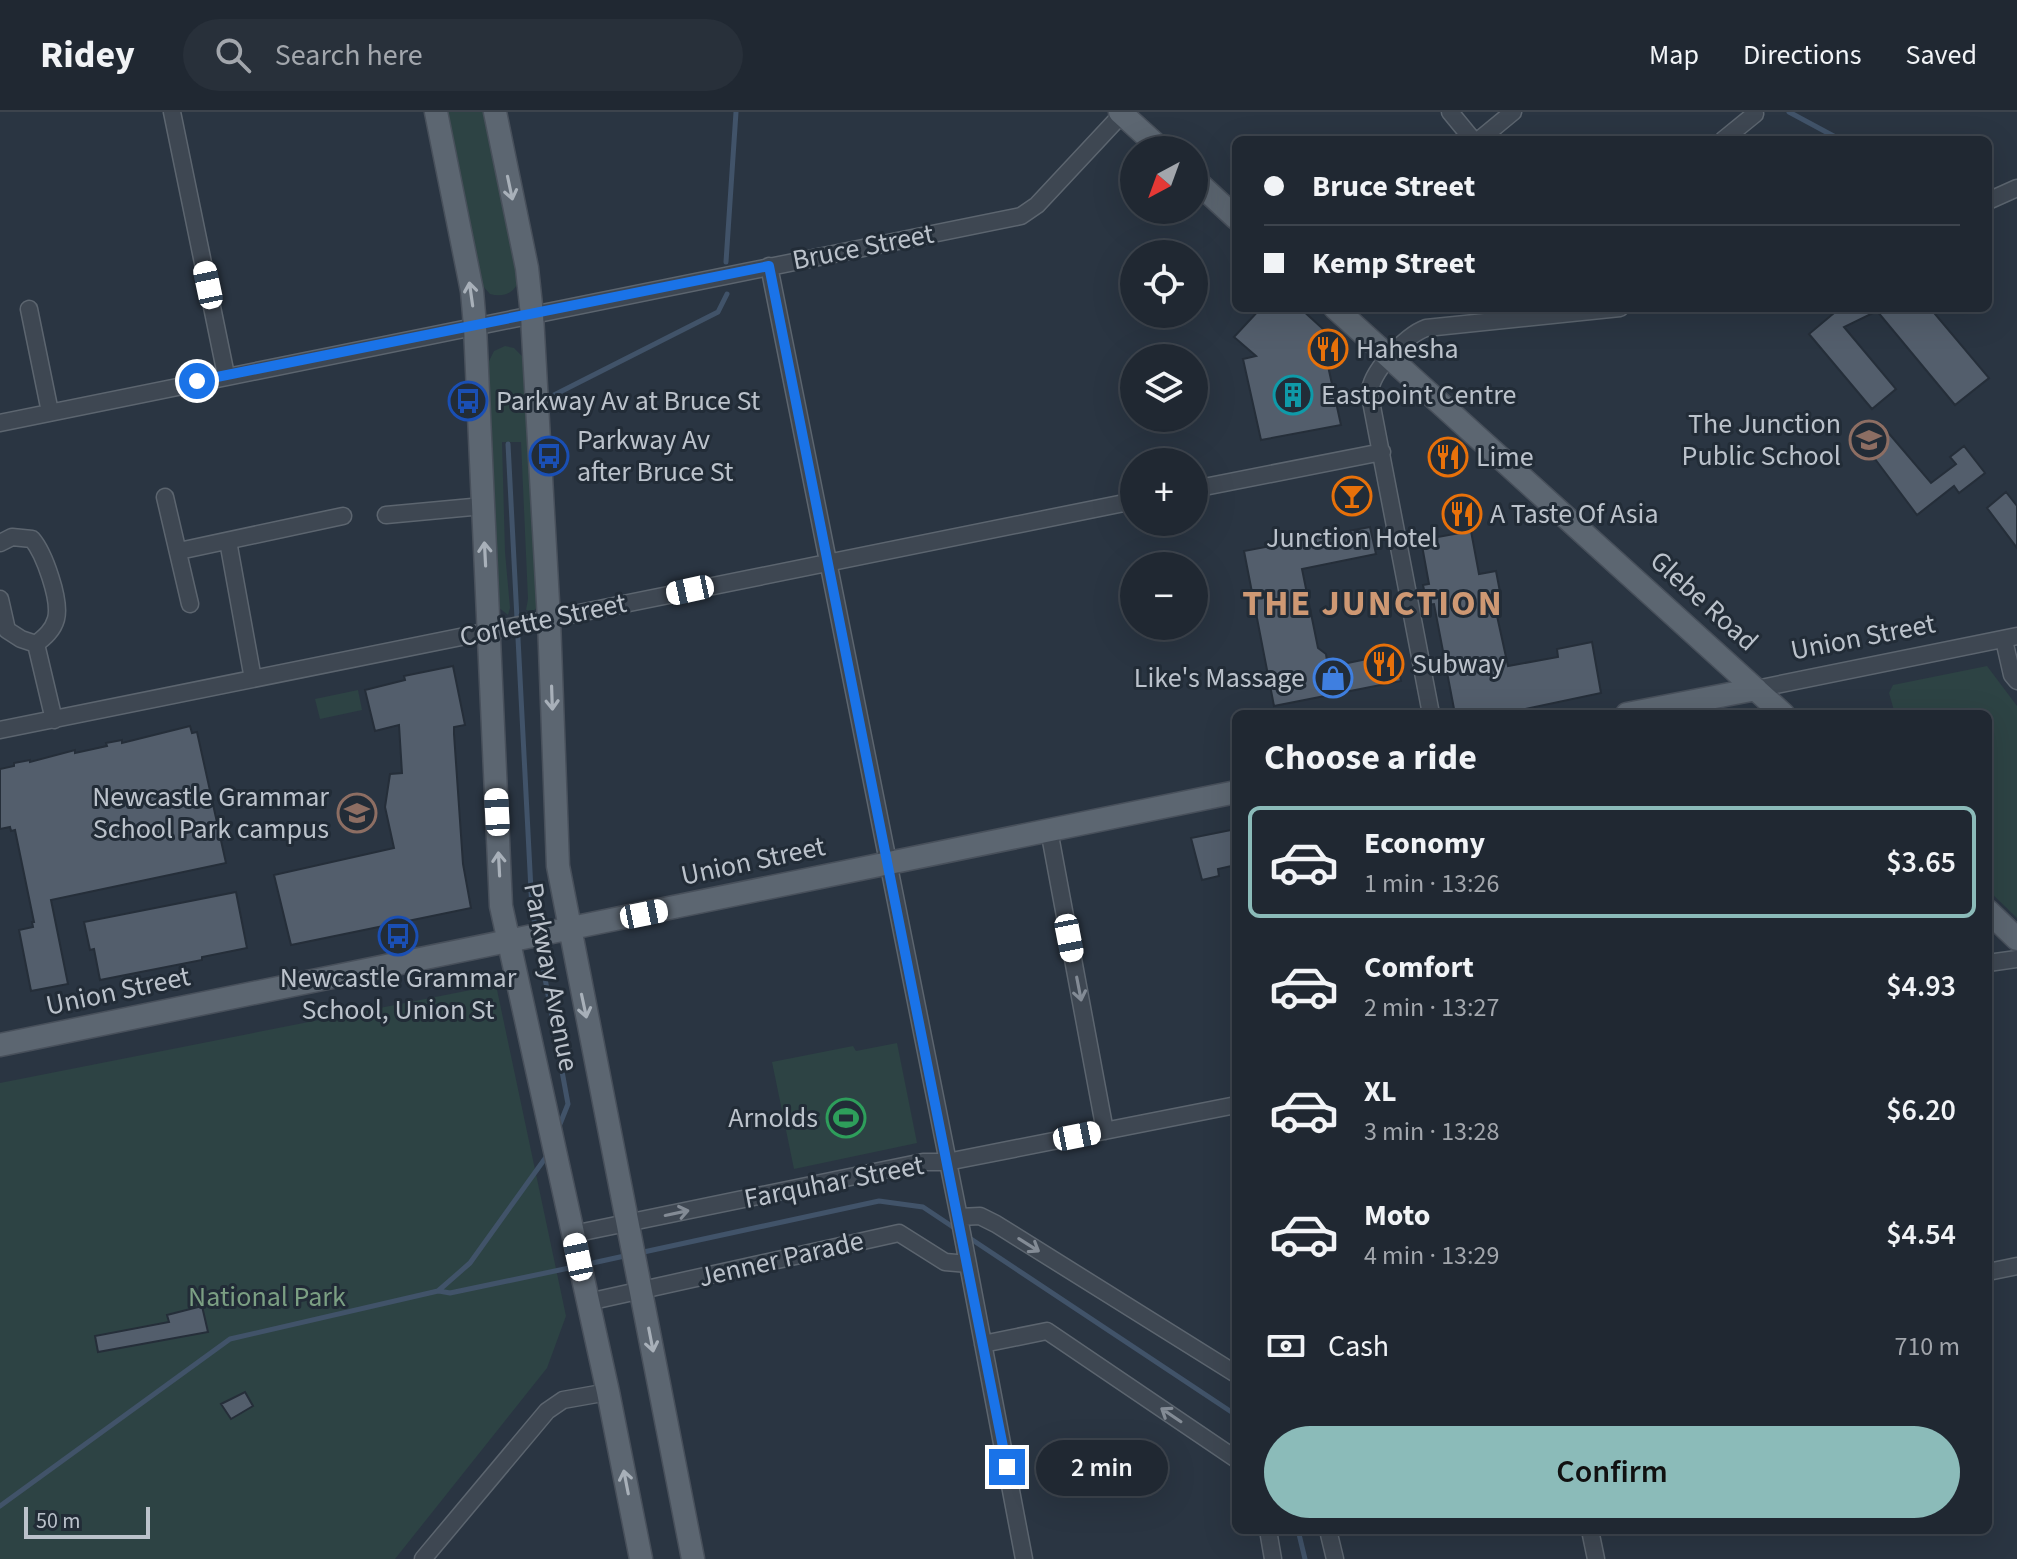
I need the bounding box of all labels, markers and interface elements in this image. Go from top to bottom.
search box [183,19,743,91]
text: Ridey [40,28,135,82]
icon: search [211,33,255,77]
text: Search here [275,34,423,77]
text: Map [1649,35,1699,75]
text: Directions [1743,35,1862,75]
text: Saved [1906,35,1977,75]
north arrow [1120,136,1208,224]
map controls [1120,136,1208,640]
text: Bruce Street [1312,165,1475,208]
one-way arrow [503,175,518,201]
street label: Bruce Street [789,214,938,280]
button: locate [1120,240,1208,328]
text: Kemp Street [1312,242,1476,285]
car [191,259,225,311]
one-way arrow [464,281,479,308]
restaurant icon: Hahesha [1307,328,1349,370]
place label: Hahesha [1356,329,1459,369]
button: layers [1120,344,1208,432]
route start [179,363,215,399]
building icon: Eastpoint Centre [1272,374,1314,416]
place label: Eastpoint Centre [1321,375,1516,415]
bus stop icon: Parkway Av at Bruce St [447,380,489,422]
place label: Parkway Av at Bruce St [496,381,761,421]
place label: The Junction Public School [1682,404,1841,476]
school or university icon: The Junction Public School [1848,419,1890,461]
place label: Parkway Av after Bruce St [577,420,734,492]
bus stop icon: Parkway Av after Bruce St [528,435,570,477]
restaurant icon: Lime [1427,436,1469,478]
place label: Lime [1476,437,1534,477]
button: + [1120,448,1208,536]
bar icon: Junction Hotel [1331,475,1373,517]
restaurant icon: A Taste Of Asia [1441,493,1483,535]
place label: A Taste Of Asia [1490,494,1659,534]
place label: Junction Hotel [1266,518,1438,558]
one-way arrow [478,541,493,568]
street label: Glebe Road [1641,542,1767,660]
button: − [1120,552,1208,640]
car [664,573,716,607]
district label: THE JUNCTION [1242,578,1504,629]
street label: Corlette Street [456,583,630,657]
street label: Union Street [1787,603,1939,671]
restaurant icon: Subway [1363,643,1405,685]
place label: Subway [1412,644,1505,684]
shop icon: Like's Massage [1312,657,1354,699]
place label: Like's Massage [1134,658,1305,698]
one-way arrow [544,684,559,711]
text: Choose a ride [1264,732,1477,783]
place label: Newcastle Grammar School Park campus [92,777,329,849]
car [484,787,510,837]
school or university icon: Newcastle Grammar School Park campus [336,792,378,834]
text: Economy [1364,822,1485,865]
street label: Union Street [677,826,829,896]
icon: car [1268,826,1340,898]
text: $3.65 [1886,841,1956,884]
one-way arrow [492,851,507,878]
text: 1 min · 13:26 [1364,865,1499,902]
street label: Parkway Avenue [513,879,589,1075]
car [618,898,670,930]
car [1053,912,1085,964]
bus stop icon: Newcastle Grammar School, Union St [377,915,419,957]
text: Comfort [1364,946,1474,989]
icon: car [1268,950,1340,1022]
street label: Union Street [42,956,194,1026]
place label: Newcastle Grammar School, Union St [280,958,517,1030]
text: $4.93 [1886,965,1956,1008]
one-way arrow [1072,976,1087,1002]
text: 2 min · 13:27 [1364,989,1499,1026]
one-way arrow [578,992,593,1018]
text: XL [1364,1070,1397,1113]
icon: car [1268,1074,1340,1146]
text: $6.20 [1886,1089,1956,1132]
sports icon: Arnolds [825,1097,867,1139]
place label: Arnolds [728,1098,818,1138]
text: 3 min · 13:28 [1364,1113,1499,1150]
car [1051,1120,1103,1152]
street label: Farquhar Street [741,1145,928,1219]
text: Moto [1364,1194,1430,1237]
icon: car [1268,1198,1340,1270]
one-way arrow [664,1205,690,1220]
text: $4.54 [1886,1213,1956,1256]
street label: Jenner Parade [694,1221,868,1297]
car [561,1231,595,1283]
text: 4 min · 13:29 [1364,1237,1499,1274]
one-way arrow [1017,1238,1040,1254]
park label: National Park [188,1277,346,1317]
icon: cash [1264,1324,1308,1368]
text: Cash [1328,1325,1389,1368]
one-way arrow [644,1327,659,1352]
text: 710 m [1894,1328,1960,1365]
one-way arrow [1161,1407,1183,1423]
button: Confirm [1264,1426,1960,1518]
callout: 2 min [1035,1439,1167,1495]
route end [989,1449,1025,1485]
text: 2 min [1071,1449,1133,1486]
one-way arrow [617,1470,632,1496]
scale bar [24,1503,150,1539]
text: 50 m [36,1505,81,1537]

